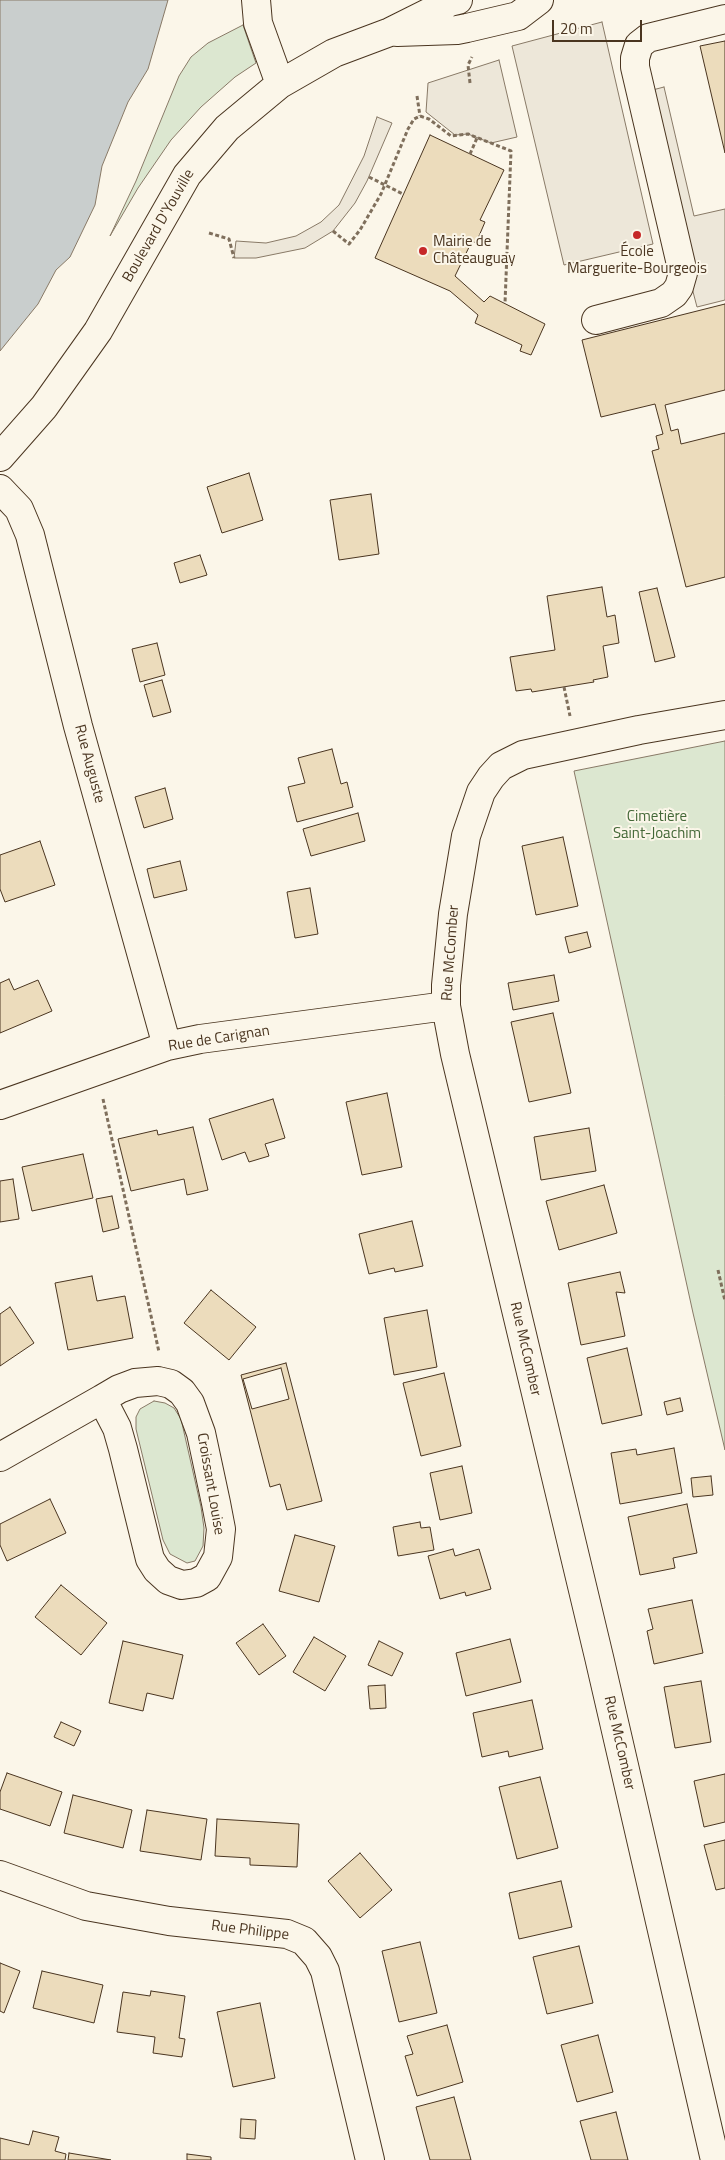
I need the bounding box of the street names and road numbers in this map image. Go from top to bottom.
street label: Boulevard D'Youville [119,166,199,286]
street label: Rue Auguste [70,723,108,805]
street label: Rue McComber [439,904,463,1002]
street label: Rue de Carignan [167,1022,271,1056]
street label: Rue McComber [505,1300,545,1398]
street label: Croissant Louise [192,1432,228,1536]
street label: Rue McComber [599,1694,639,1792]
street label: Rue Philippe [210,1917,290,1945]

